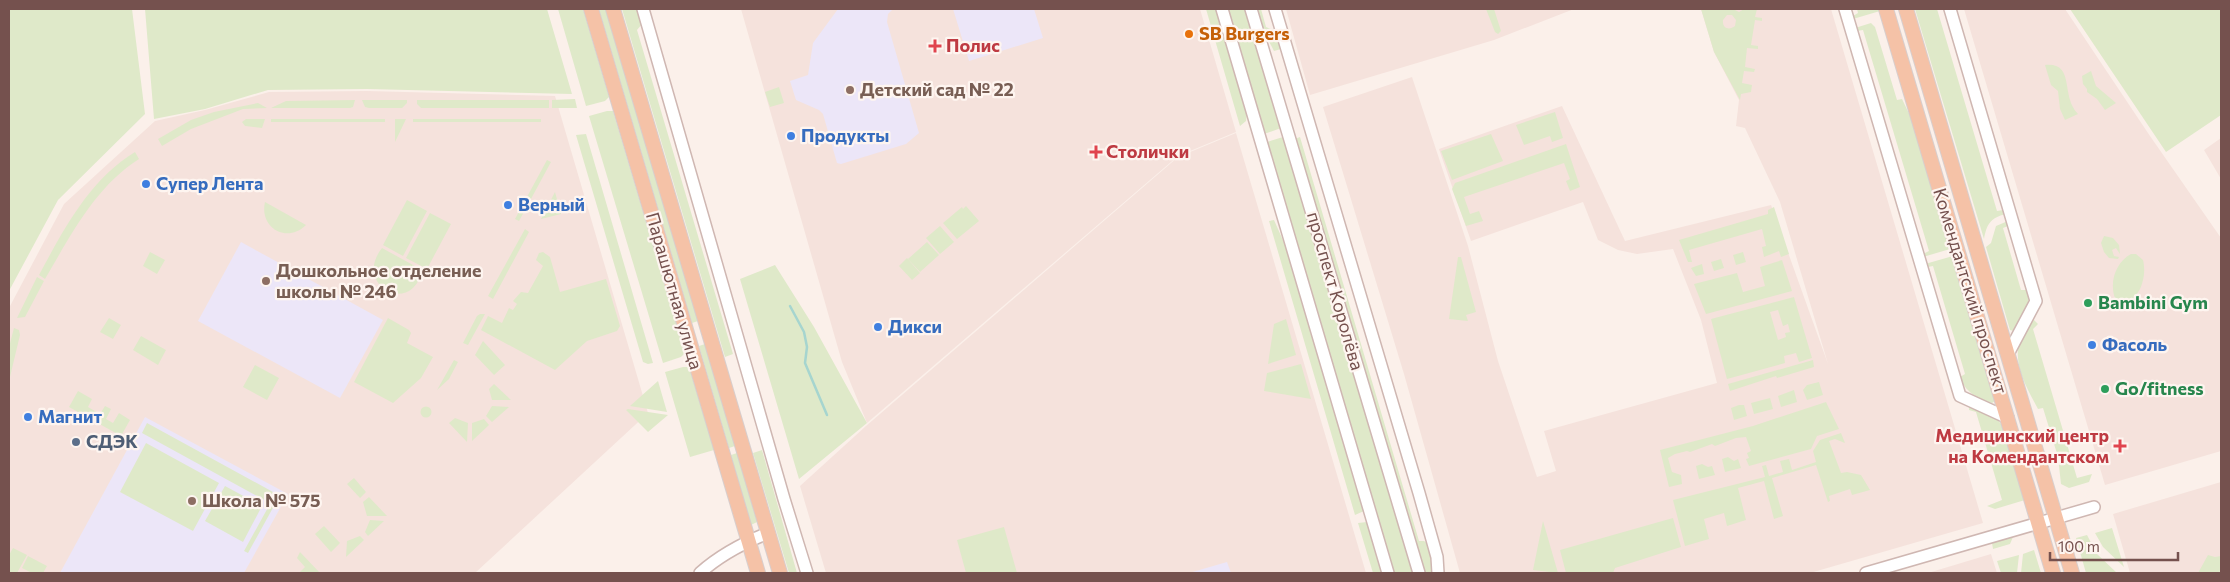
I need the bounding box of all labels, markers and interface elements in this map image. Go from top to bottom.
place label: SB Burgers [1199,22,1290,44]
marker: SB Burgers [1183,28,1195,40]
place label: Полис [946,34,1000,56]
marker: Полис [928,39,942,53]
place label: Детский сад № 22 [860,78,1014,100]
marker: Детский сад № 22 [844,84,856,96]
place label: Продукты [801,124,889,146]
marker: Продукты [785,130,797,142]
place label: Столички [1106,140,1189,162]
marker: Столички [1090,146,1102,158]
place label: Супер Лента [156,172,263,194]
marker: Супер Лента [140,178,152,190]
street label: Комендантский проспект [1929,185,2013,397]
place label: Верный [518,193,585,215]
marker: Верный [502,199,514,211]
street label: проспект Королёва [1303,209,1369,373]
street label: Парашютная улица [642,210,708,372]
place label: Дошкольное отделение школы № 246 [276,259,481,302]
marker: Дошкольное отделение школы № 246 [260,275,272,287]
place label: Bambini Gym [2098,291,2208,313]
marker: Bambini Gym [2082,297,2094,309]
place label: Дикси [888,315,942,337]
marker: Дикси [872,321,884,333]
place label: Фасоль [2102,333,2168,355]
marker: Фасоль [2086,339,2098,351]
place label: Go/fitness [2115,377,2204,399]
marker: Go/fitness [2099,383,2111,395]
place label: Магнит [38,405,102,427]
marker: Магнит [22,411,34,423]
place label: Медицинский центр на Комендантском [1935,424,2109,467]
place label: СДЭК [86,430,138,452]
marker: СДЭК [70,436,82,448]
marker: Медицинский центр на Комендантском [2113,439,2127,453]
place label: Школа № 575 [202,489,321,511]
marker: Школа № 575 [186,495,198,507]
scale bar [2050,530,2178,562]
text: 100 m [2058,537,2100,555]

